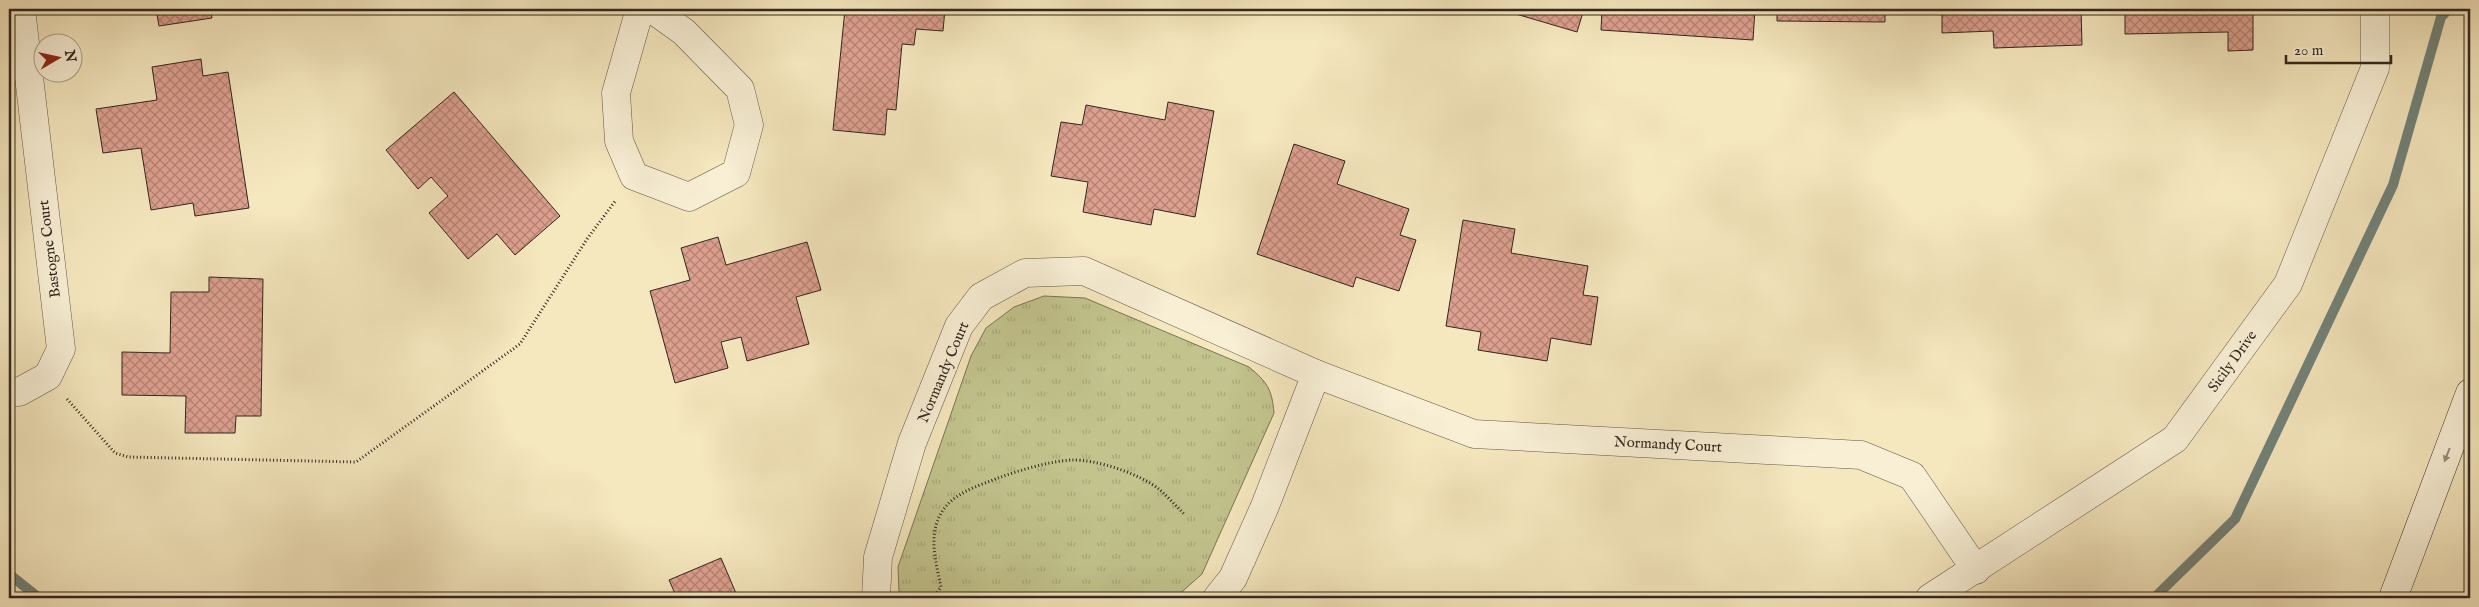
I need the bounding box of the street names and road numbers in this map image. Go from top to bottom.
street label: Bastogne Court [34,199,65,299]
street label: Normandy Court [914,319,973,426]
street label: Sicily Drive [2204,327,2261,396]
street label: Normandy Court [1614,432,1722,457]

